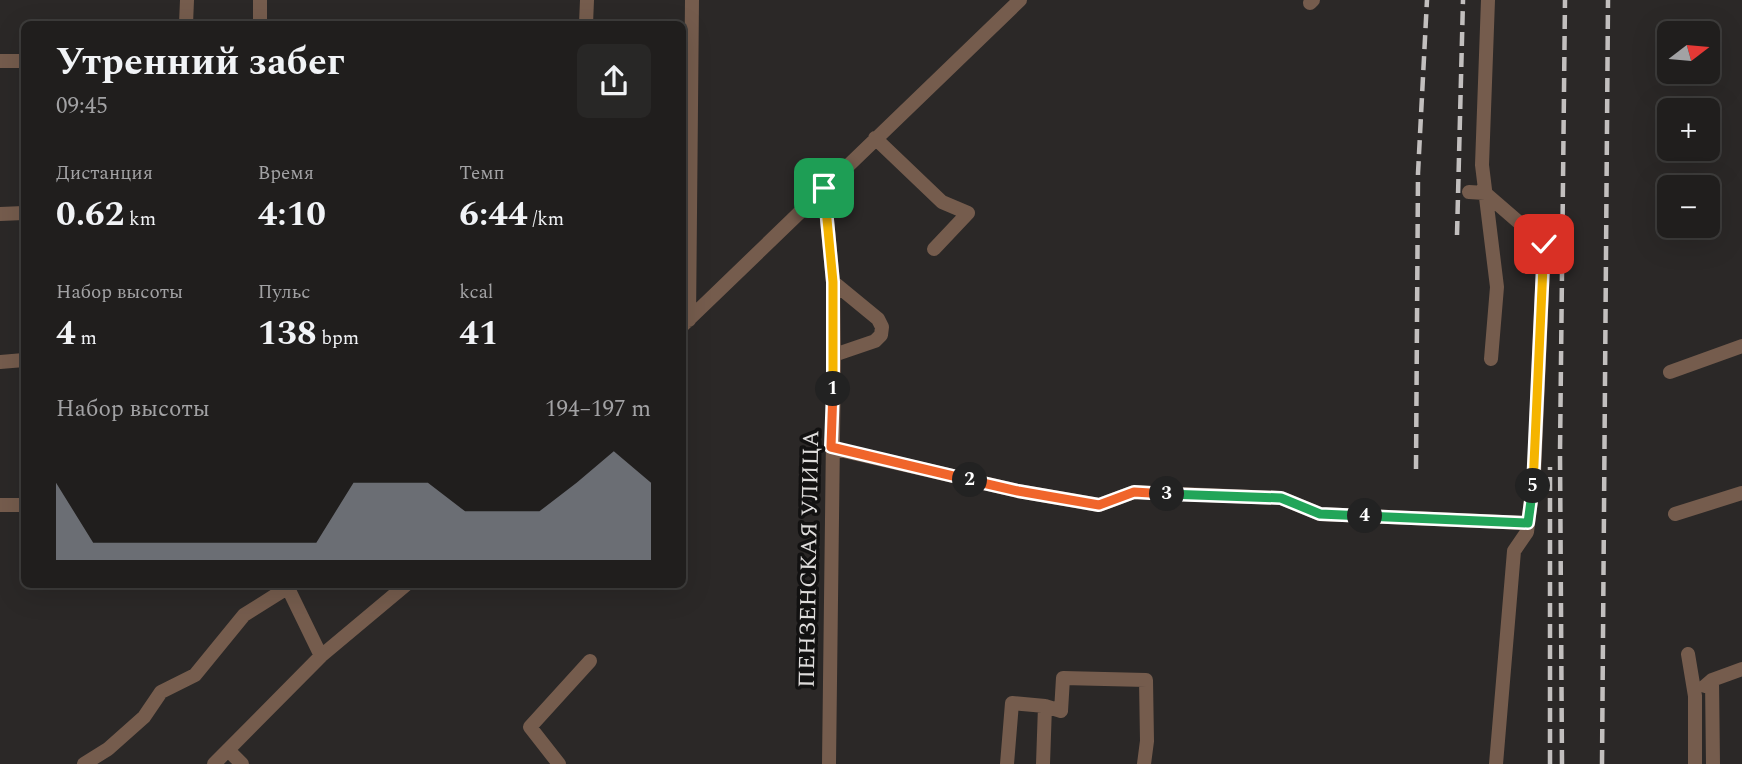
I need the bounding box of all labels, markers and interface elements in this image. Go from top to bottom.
north arrow [1657,21,1720,84]
map controls [1657,21,1720,238]
text: Утренний забег [56,34,345,92]
button: share [577,44,651,118]
text: 09:45 [56,89,108,124]
button: + [1657,98,1720,161]
pin [794,158,854,218]
text: Дистанция [56,159,153,188]
text: Время [258,159,314,188]
text: Темп [459,159,505,188]
icon: arrive [805,169,843,207]
button: − [1657,175,1720,238]
text: 0.62 [56,188,124,241]
text: 4:10 [258,188,326,241]
text: 6:44 [459,188,528,241]
text: km [124,205,156,234]
text: /km [528,205,564,234]
pin [1514,214,1574,274]
icon: check [1525,225,1563,263]
text: Набор высоты [56,278,183,307]
text: Пульс [258,278,310,307]
text: kcal [459,278,493,307]
text: 4 [56,307,76,360]
text: 138 [258,307,317,360]
text: 41 [459,307,499,360]
text: m [76,324,97,353]
text: bpm [317,324,359,353]
pin: 1 [816,372,850,406]
text: 1 [827,374,838,403]
text: Набор высоты [56,392,210,427]
text: 194–197 m [545,392,651,427]
street label: ПЕНЗЕНСКАЯ УЛИЦА [790,430,829,688]
pin: 2 [953,462,988,498]
text: 2 [964,465,975,494]
pin: 5 [1516,468,1550,504]
text: 5 [1527,471,1538,500]
pin: 3 [1150,476,1184,512]
text: 3 [1161,479,1172,508]
pin: 4 [1348,498,1382,534]
text: 4 [1359,501,1370,530]

